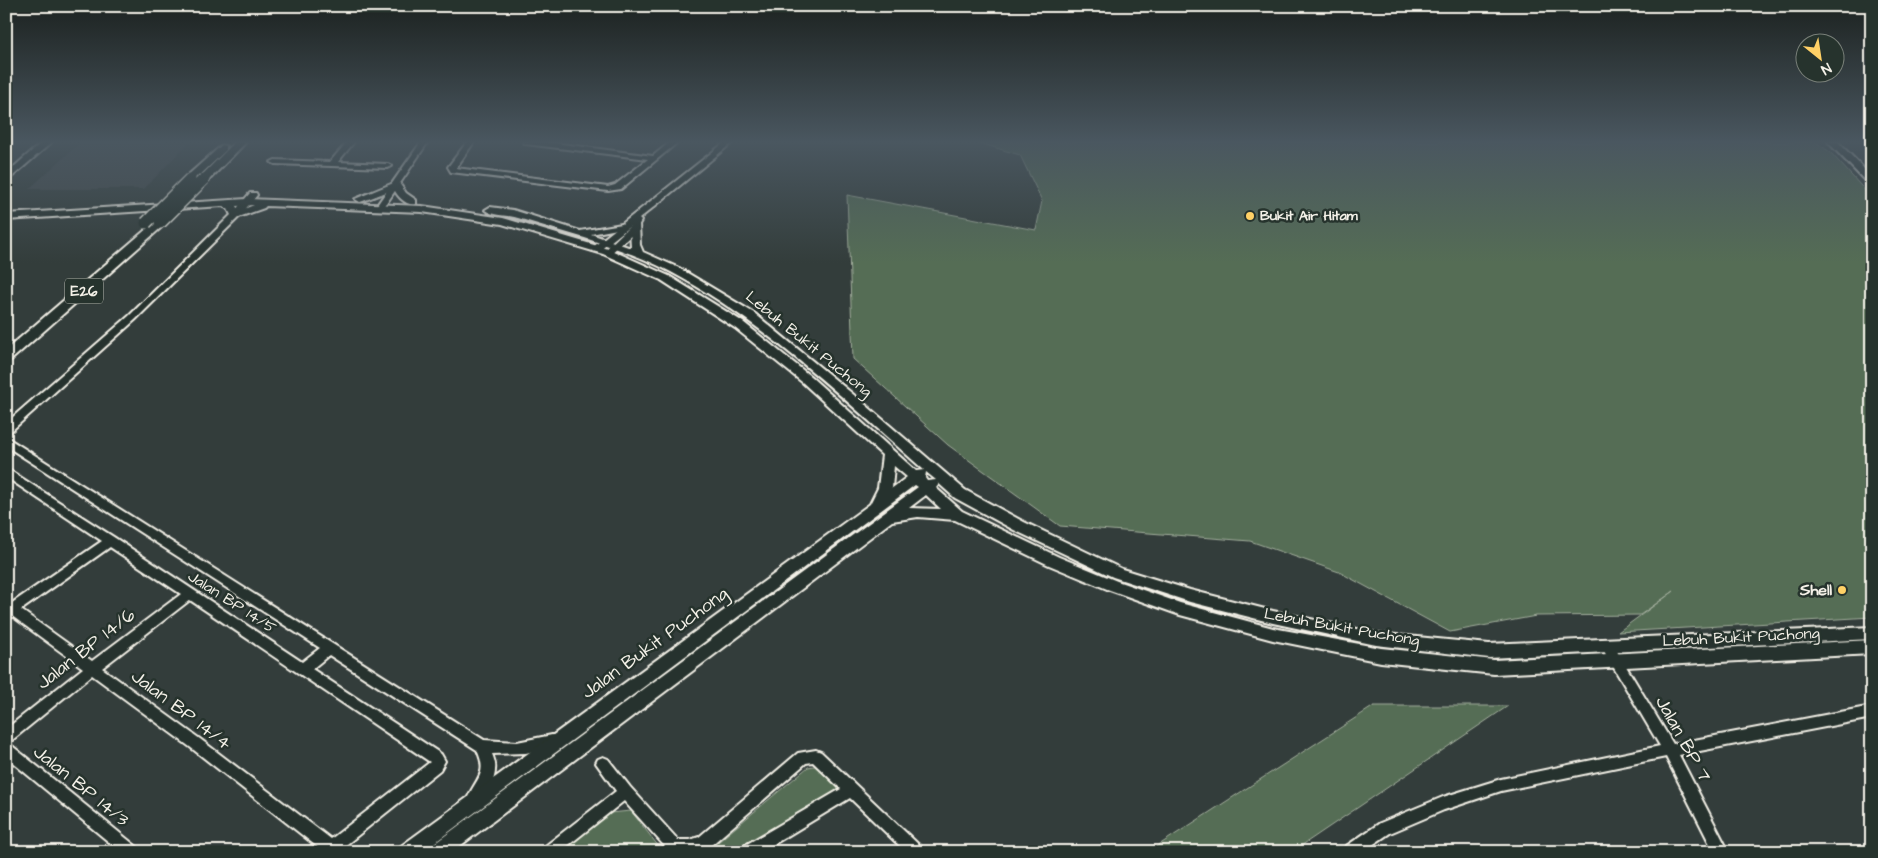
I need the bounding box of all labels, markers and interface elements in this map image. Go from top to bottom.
north arrow [1796,32,1846,82]
text: N [1817,58,1835,79]
place label: Bukit Air Hitam [1260,206,1359,226]
marker: Bukit Air Hitam [1244,210,1256,222]
road number: E26 [65,278,103,304]
street label: Lebuh Bukit Puchong [740,286,877,403]
street label: Jalan BP 14/5 [184,565,281,639]
place label: Shell [1799,579,1832,601]
street label: Jalan Bukit Puchong [576,580,735,706]
marker: Shell [1836,584,1848,596]
street label: Jalan BP 14/6 [31,602,141,696]
street label: Lebuh Bukit Puchong [1262,602,1421,652]
street label: Lebuh Bukit Puchong [1662,622,1820,653]
street label: Jalan BP 14/4 [125,663,237,757]
street label: Jalan BP 7 [1648,691,1718,787]
street label: Jalan BP 14/3 [27,739,135,833]

